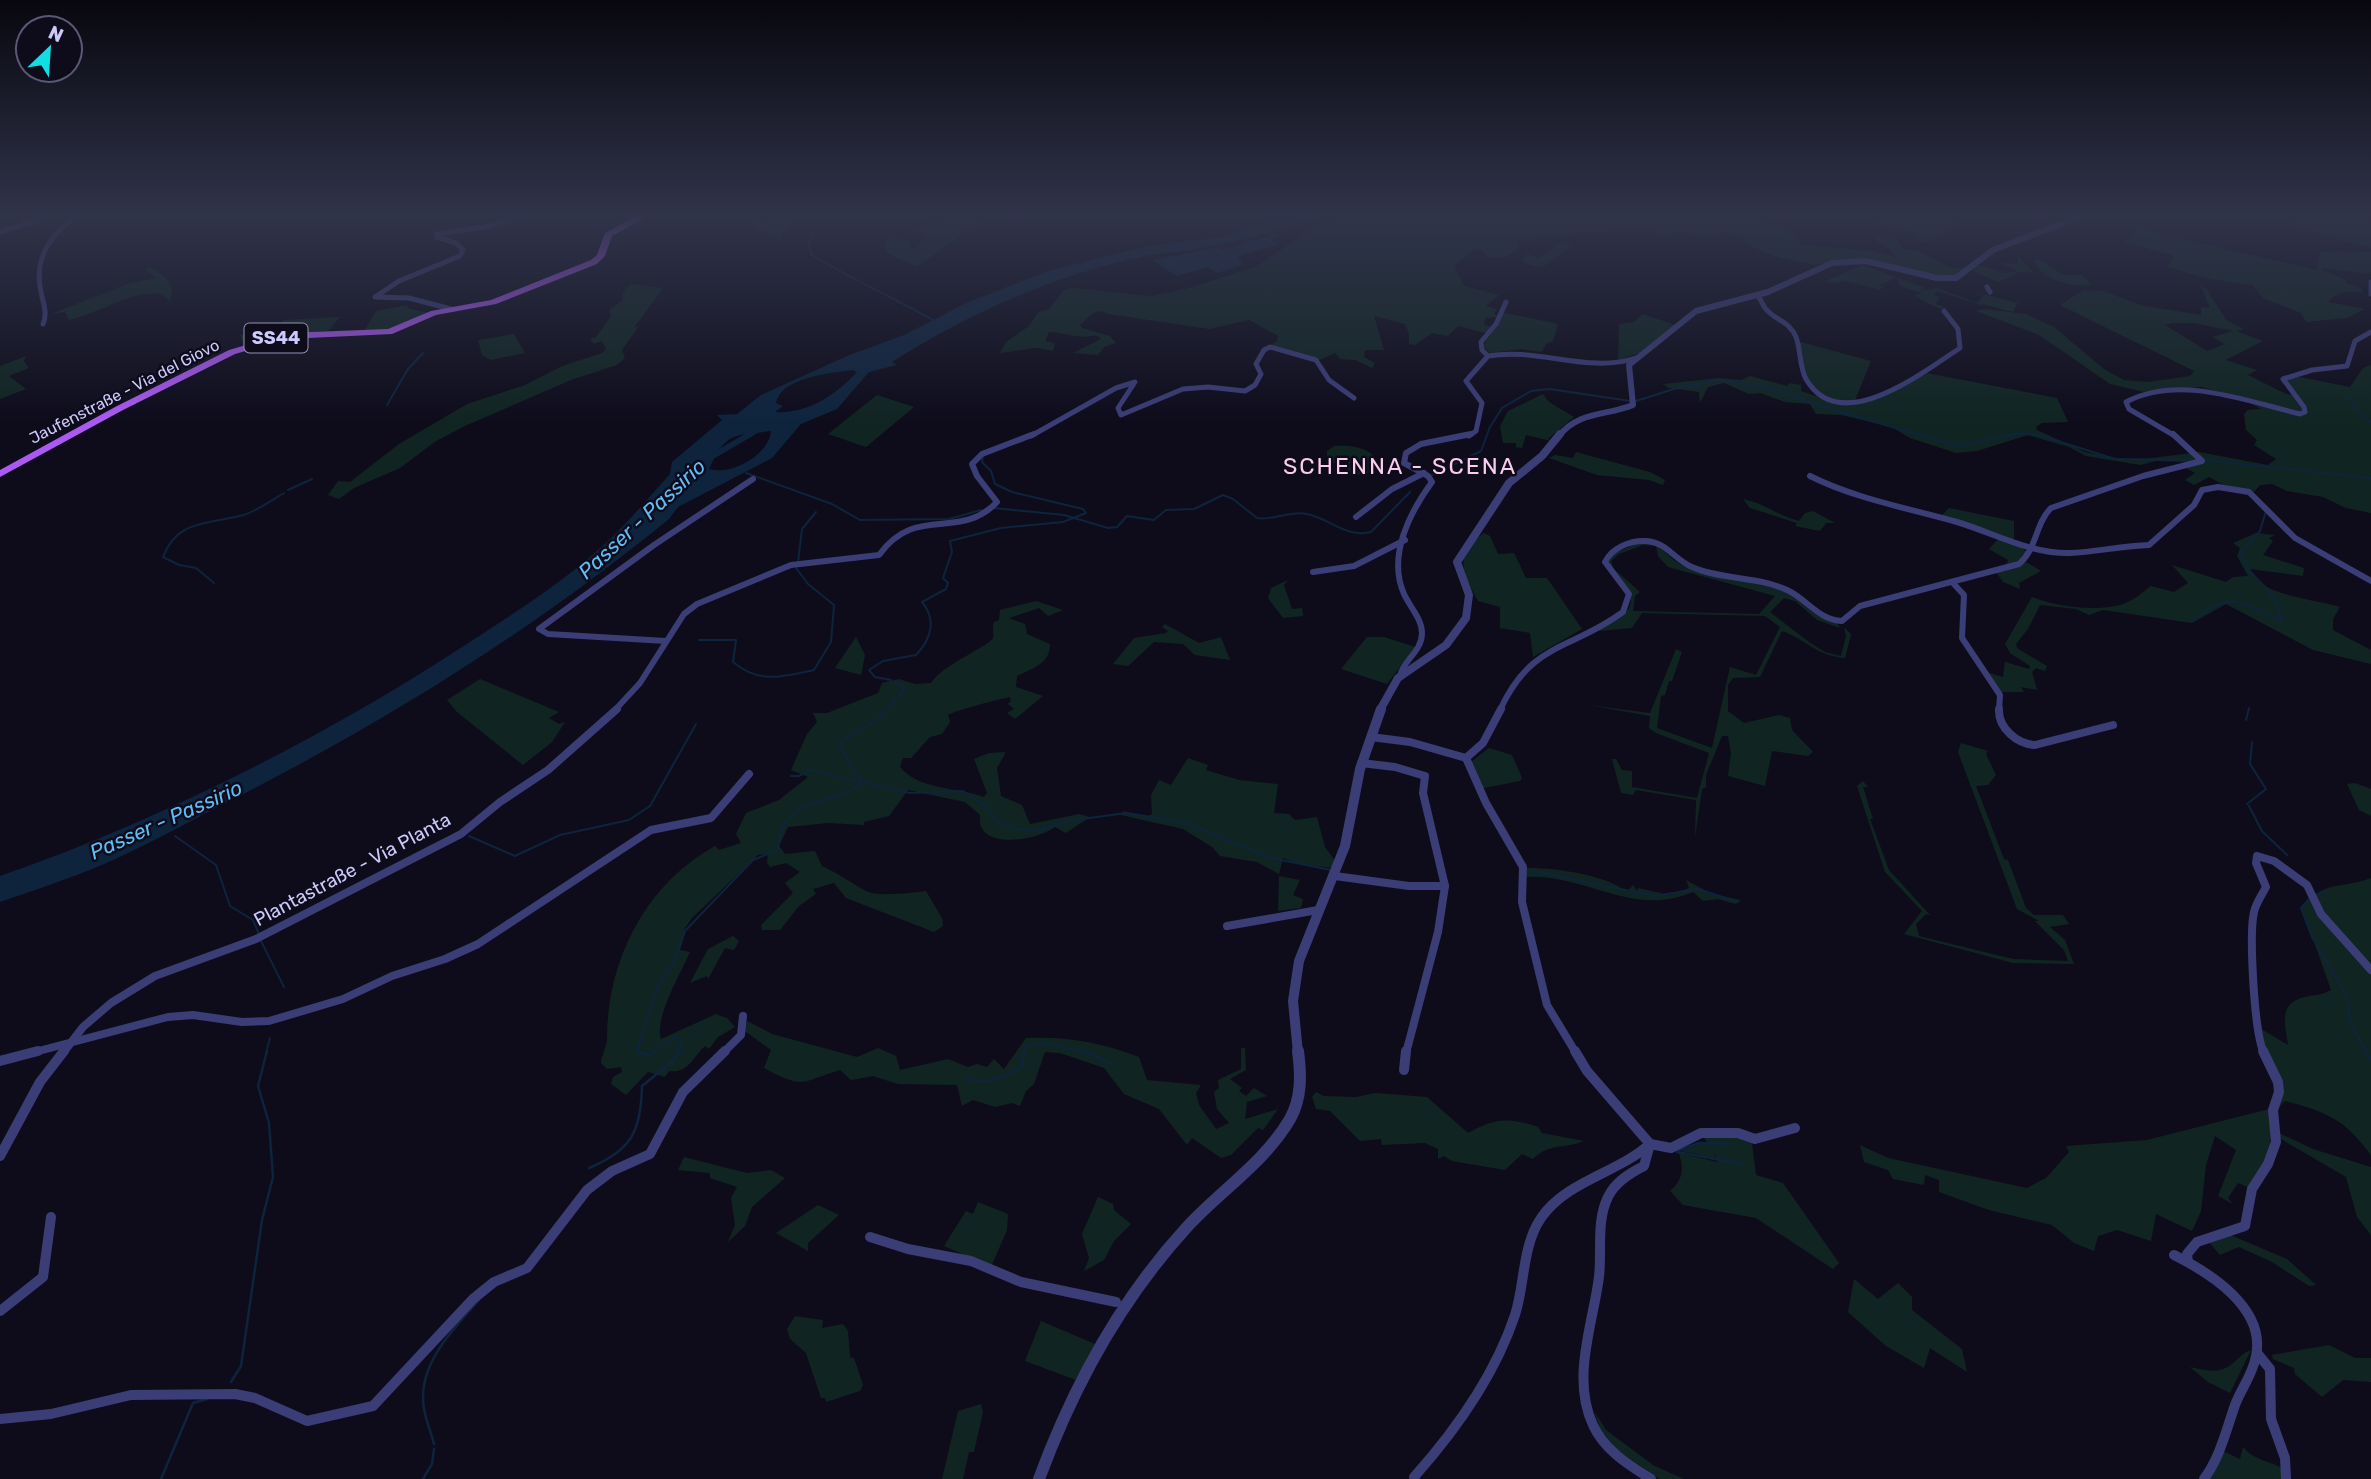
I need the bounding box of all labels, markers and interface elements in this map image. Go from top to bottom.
north arrow [14,14,84,84]
text: N [45,21,67,47]
road number: SS44 [244,324,308,352]
street label: Jaufenstraße - Via del Giovo [26,335,222,448]
district label: SCHENNA - SCENA [1283,452,1517,480]
water label: Passer - Passirio [573,453,710,584]
water label: Passer - Passirio [86,775,246,864]
street label: Plantastraße - Via Planta [250,808,455,931]

